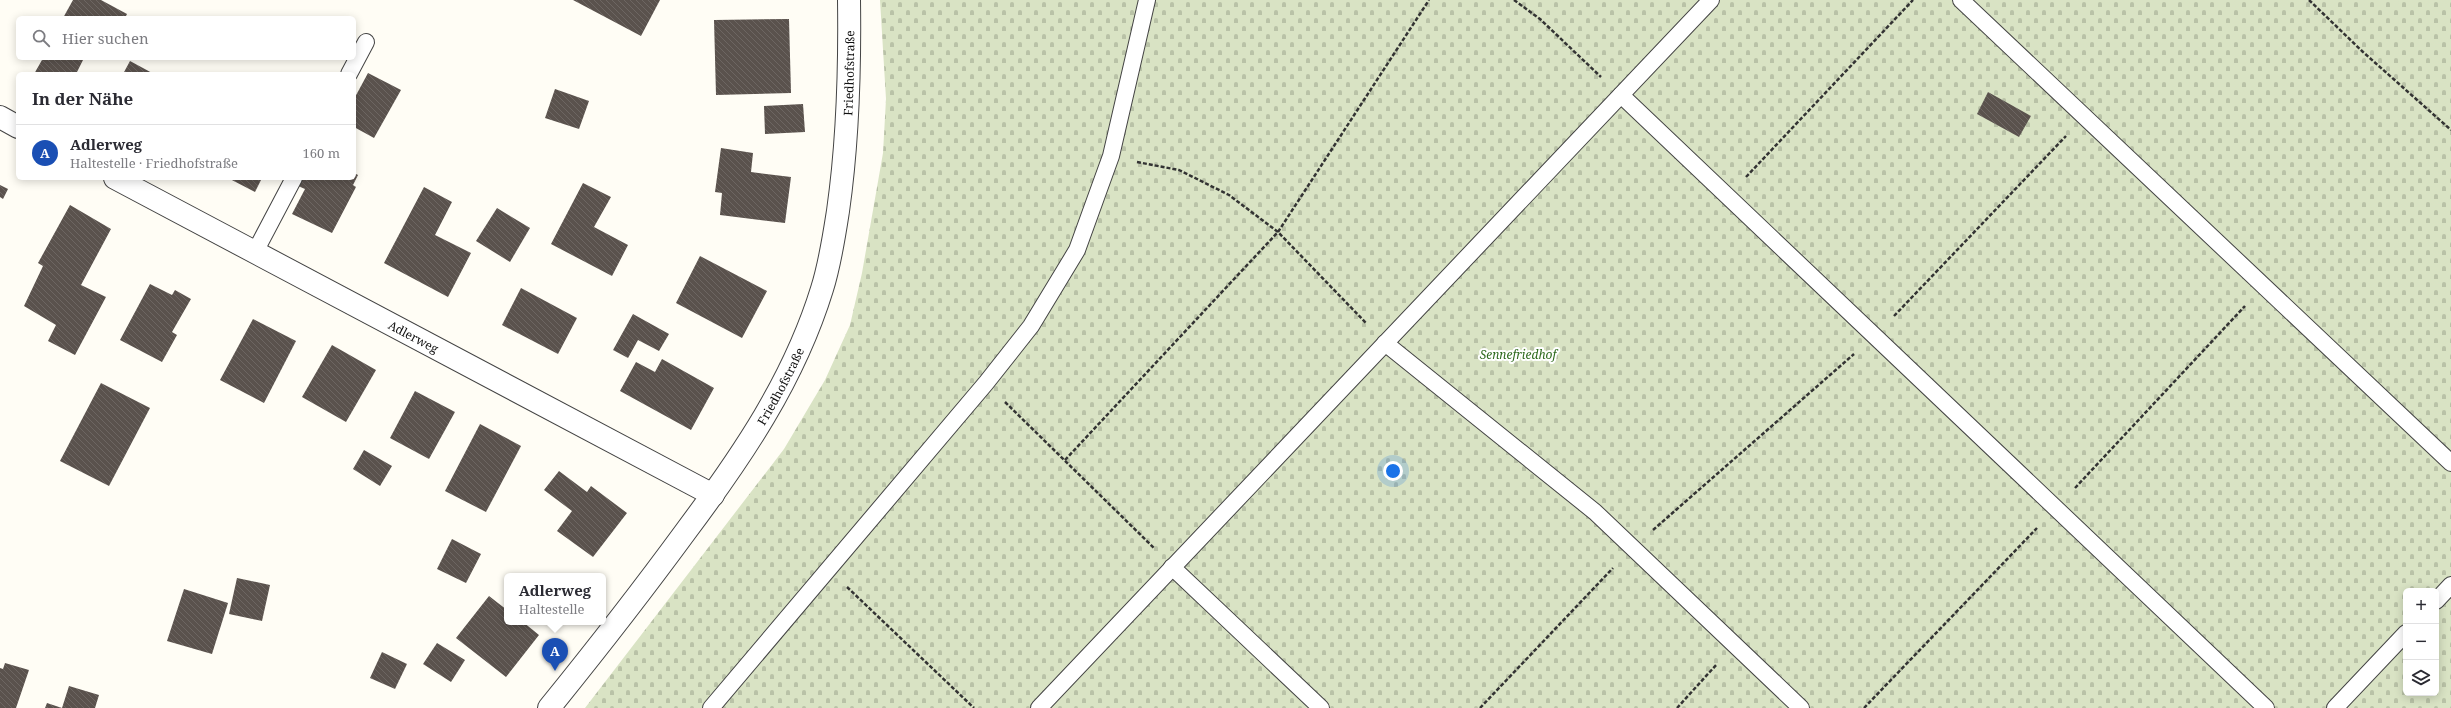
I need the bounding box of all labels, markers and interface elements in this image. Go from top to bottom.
search box [16,16,356,60]
icon: search [30,27,52,49]
text: Hier suchen [62,28,149,48]
street label: Friedhofstraße [839,30,858,116]
text: In der Nähe [32,87,133,110]
text: Adlerweg [70,134,142,154]
text: A [40,144,50,162]
text: 160 m [303,144,340,162]
text: Haltestelle · Friedhofstraße [70,154,238,172]
street label: Adlerweg [386,316,442,357]
street label: Friedhofstraße [753,345,808,428]
park label: Sennefriedhof [1480,346,1558,363]
your location [1383,461,1403,481]
popup [504,573,606,625]
text: Adlerweg [519,580,591,600]
map controls [2403,588,2439,696]
button: + [2403,588,2439,624]
text: Haltestelle [519,600,584,618]
button: − [2403,624,2439,660]
pin: A [542,638,568,671]
button: layers [2403,660,2439,696]

